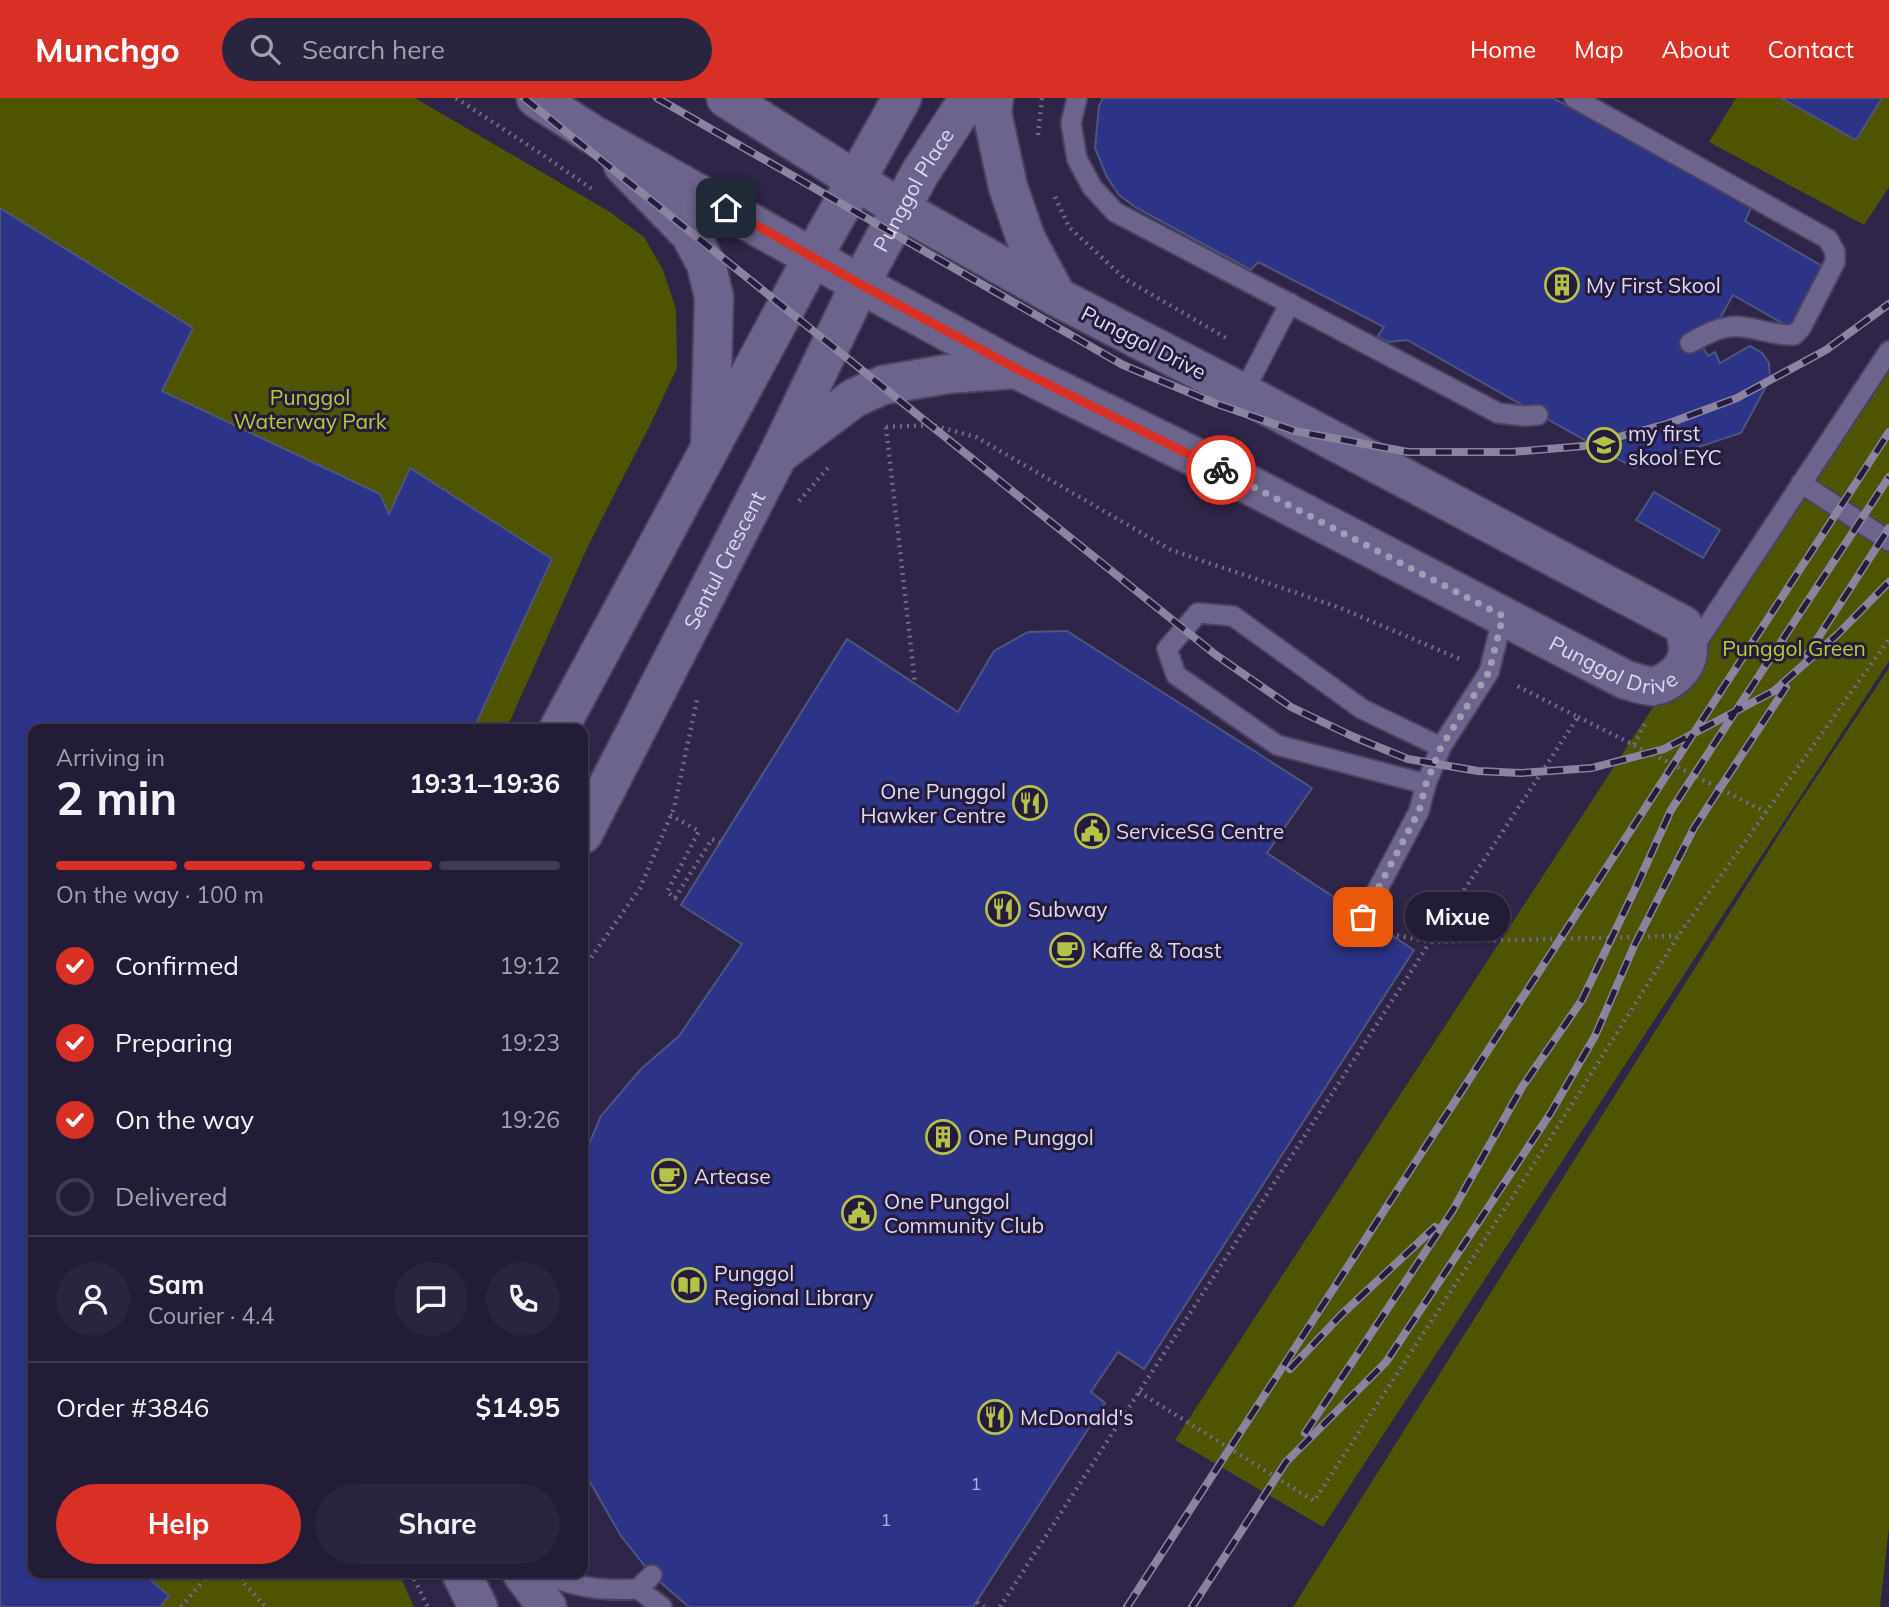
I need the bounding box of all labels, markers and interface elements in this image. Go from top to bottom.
search box [222,18,712,81]
text: Munchgo [35,29,180,70]
icon: search [246,30,284,68]
text: Search here [302,33,445,66]
text: Home [1470,34,1536,64]
text: Map [1574,34,1624,64]
text: About [1662,34,1730,64]
text: Contact [1768,34,1854,64]
street label: Punggol Place [867,123,959,256]
pin [696,178,756,238]
icon: home [707,189,745,227]
building icon: My First Skool [1543,266,1581,304]
place label: My First Skool [1586,272,1721,298]
street label: Punggol Drive [1077,299,1211,385]
park label: Punggol Waterway Park [233,384,387,434]
place label: my first skool EYC [1628,420,1722,470]
school or university icon: my first skool EYC [1585,426,1623,464]
courier [1186,435,1256,505]
icon: bike [1202,451,1240,489]
street label: Sentul Crescent [678,487,770,634]
street label: Punggol Drive [1545,630,1682,699]
park label: Punggol Green [1722,635,1866,661]
text: Arriving in [56,743,165,772]
text: 19:31–19:36 [409,767,560,800]
text: 2 min [56,769,177,827]
place label: One Punggol Hawker Centre [860,778,1006,828]
restaurant icon: One Punggol Hawker Centre [1011,784,1049,822]
public building icon: ServiceSG Centre [1073,812,1111,850]
place label: ServiceSG Centre [1116,818,1284,844]
text: On the way · 100 m [56,880,264,909]
pin [1333,887,1393,947]
restaurant icon: Subway [984,890,1022,928]
callout: Mixue [1405,892,1510,942]
place label: Subway [1028,896,1107,922]
icon: bag [1344,898,1382,936]
text: Mixue [1425,902,1490,931]
cafe icon: Kaffe & Toast [1048,931,1086,969]
place label: Kaffe & Toast [1092,937,1221,963]
icon: check [56,947,94,985]
text: Confirmed [115,949,239,982]
text: 19:12 [500,951,560,980]
icon: check [56,1024,94,1062]
text: Preparing [115,1026,233,1059]
text: 19:23 [500,1028,560,1057]
icon: check [56,1101,94,1139]
text: On the way [115,1103,254,1136]
text: 19:26 [500,1105,560,1134]
building icon: One Punggol [924,1118,962,1156]
place label: One Punggol [968,1124,1094,1150]
cafe icon: Artease [650,1157,688,1195]
place label: Artease [694,1163,771,1189]
text: Delivered [115,1180,228,1213]
place label: One Punggol Community Club [884,1188,1044,1238]
public building icon: One Punggol Community Club [840,1194,878,1232]
place label: Punggol Regional Library [714,1260,873,1310]
button: person [56,1262,130,1336]
button: chat [394,1262,468,1336]
button: phone [486,1262,560,1336]
library icon: Punggol Regional Library [670,1266,708,1304]
text: Sam [148,1268,204,1301]
text: Courier · 4.4 [148,1301,274,1330]
text: Order #3846 [56,1391,209,1424]
text: $14.95 [476,1391,560,1424]
restaurant icon: McDonald's [976,1398,1014,1436]
place label: McDonald's [1020,1404,1134,1430]
house number: 1 [971,1472,981,1495]
button: Help [56,1484,301,1564]
button: Share [315,1484,560,1564]
house number: 1 [881,1508,891,1531]

